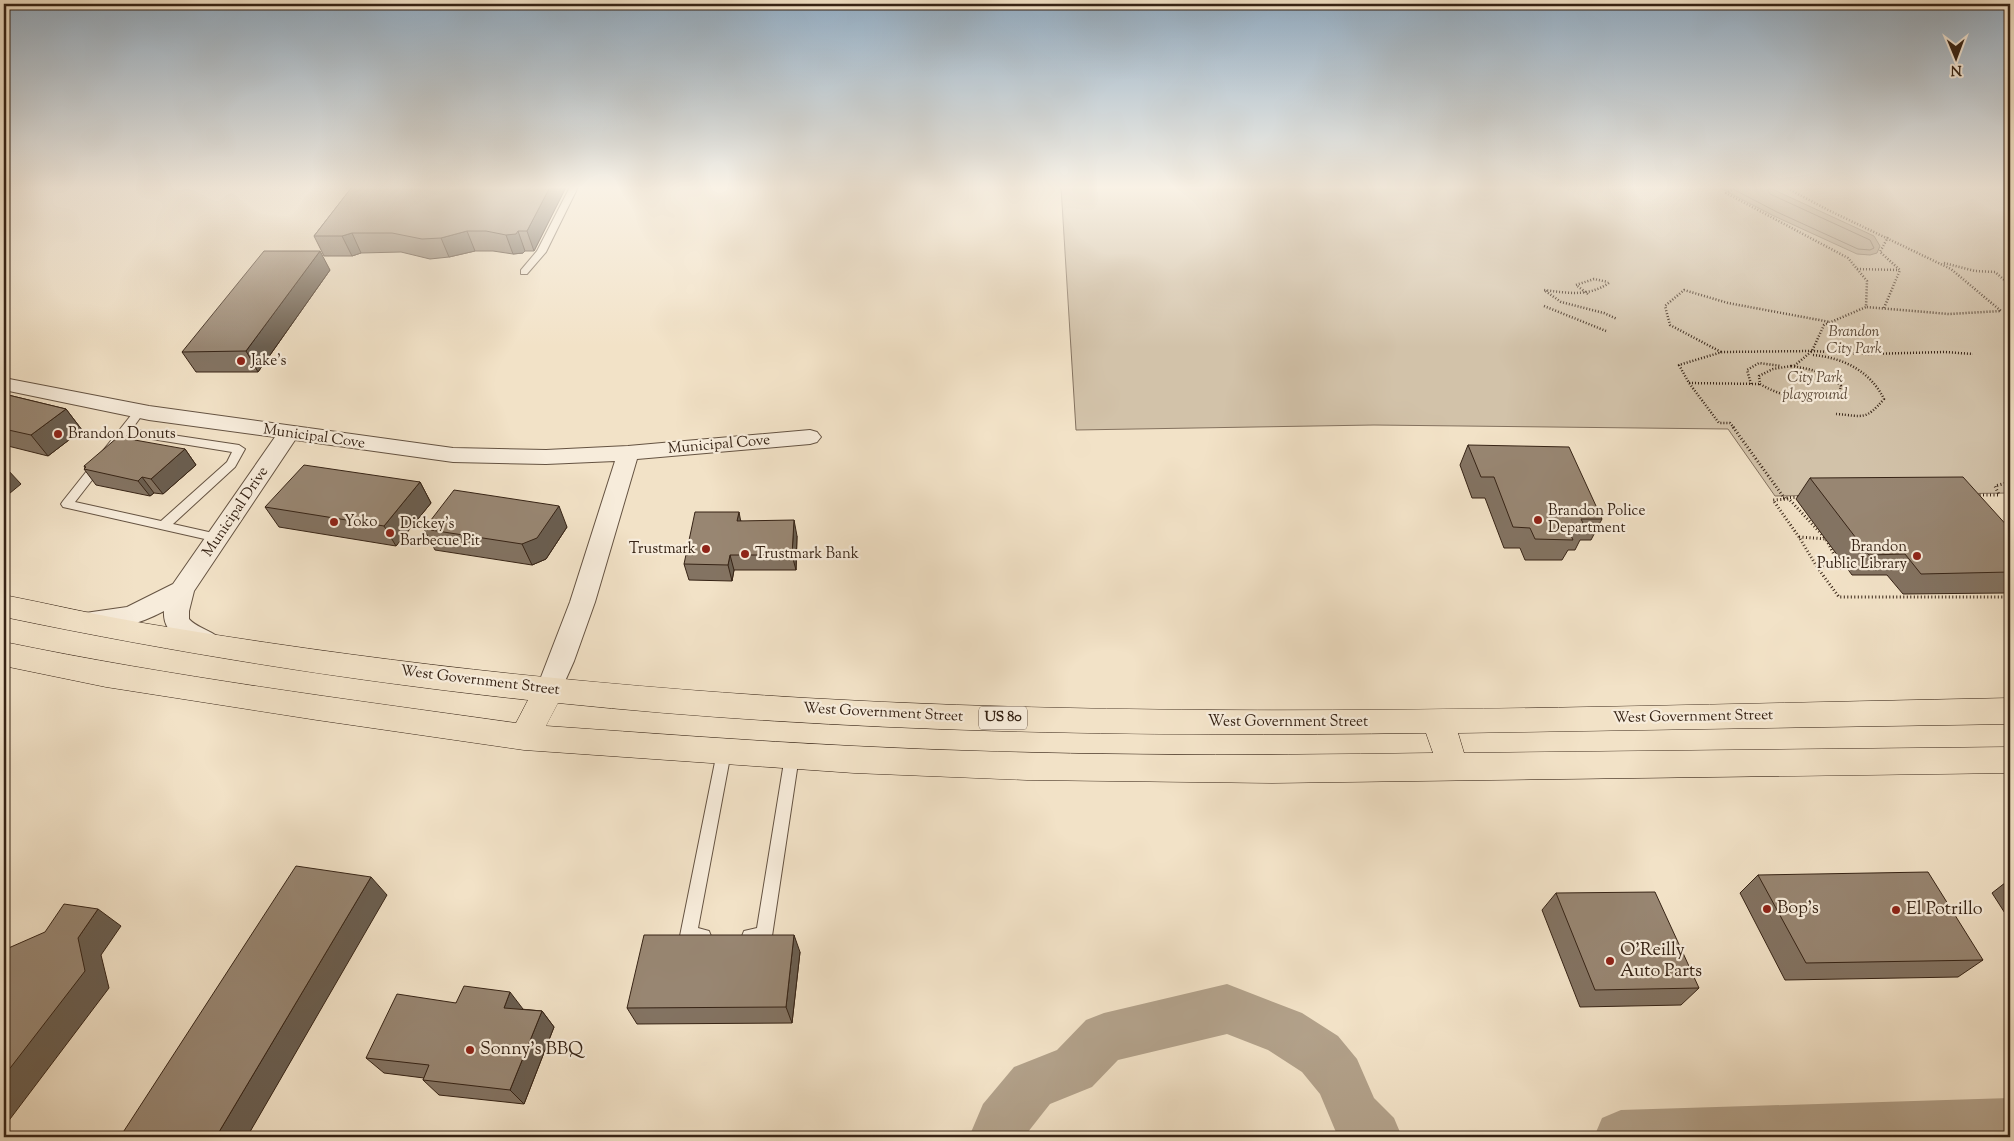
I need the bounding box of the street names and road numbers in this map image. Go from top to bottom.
street label: Municipal Cove [262,419,366,455]
street label: Municipal Cove [667,430,771,460]
street label: Municipal Drive [198,463,274,561]
street label: West Government Street [399,661,561,701]
street label: West Government Street [802,698,964,728]
street label: West Government Street [1613,705,1773,729]
road number: US 80 [979,706,1027,730]
street label: West Government Street [1208,712,1368,733]

